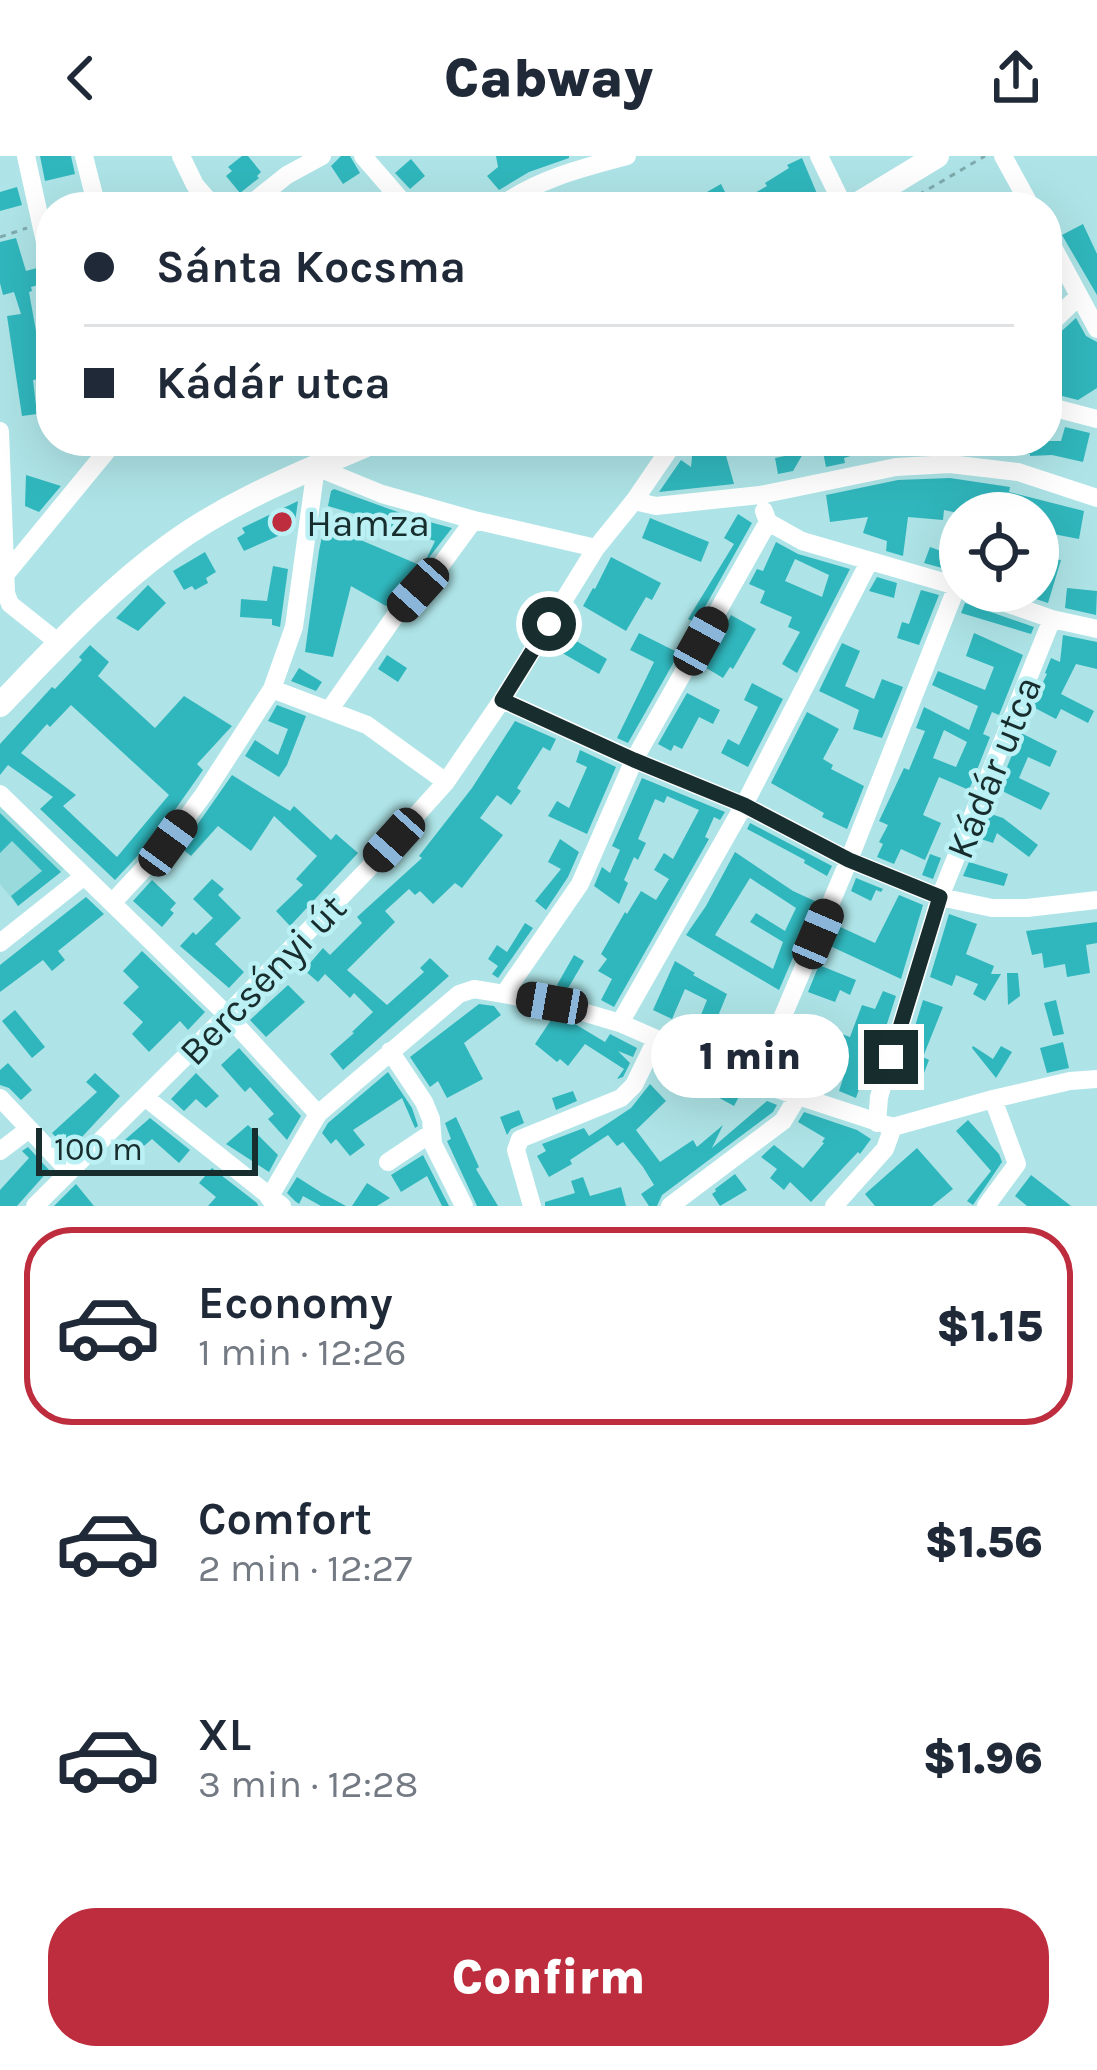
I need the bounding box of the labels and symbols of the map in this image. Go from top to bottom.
place label: Hamza [306,500,430,546]
marker: Hamza [269,509,295,535]
car [381,551,455,629]
route start [522,597,576,651]
car [668,601,734,681]
street label: Kádár utca [936,669,1051,865]
car [357,801,431,879]
car [132,803,204,883]
street label: Bercsényi út [170,885,356,1075]
car [787,894,849,974]
car [513,979,591,1027]
callout: 1 min [651,1015,849,1099]
route end [864,1030,918,1084]
scale bar [36,1122,258,1175]

